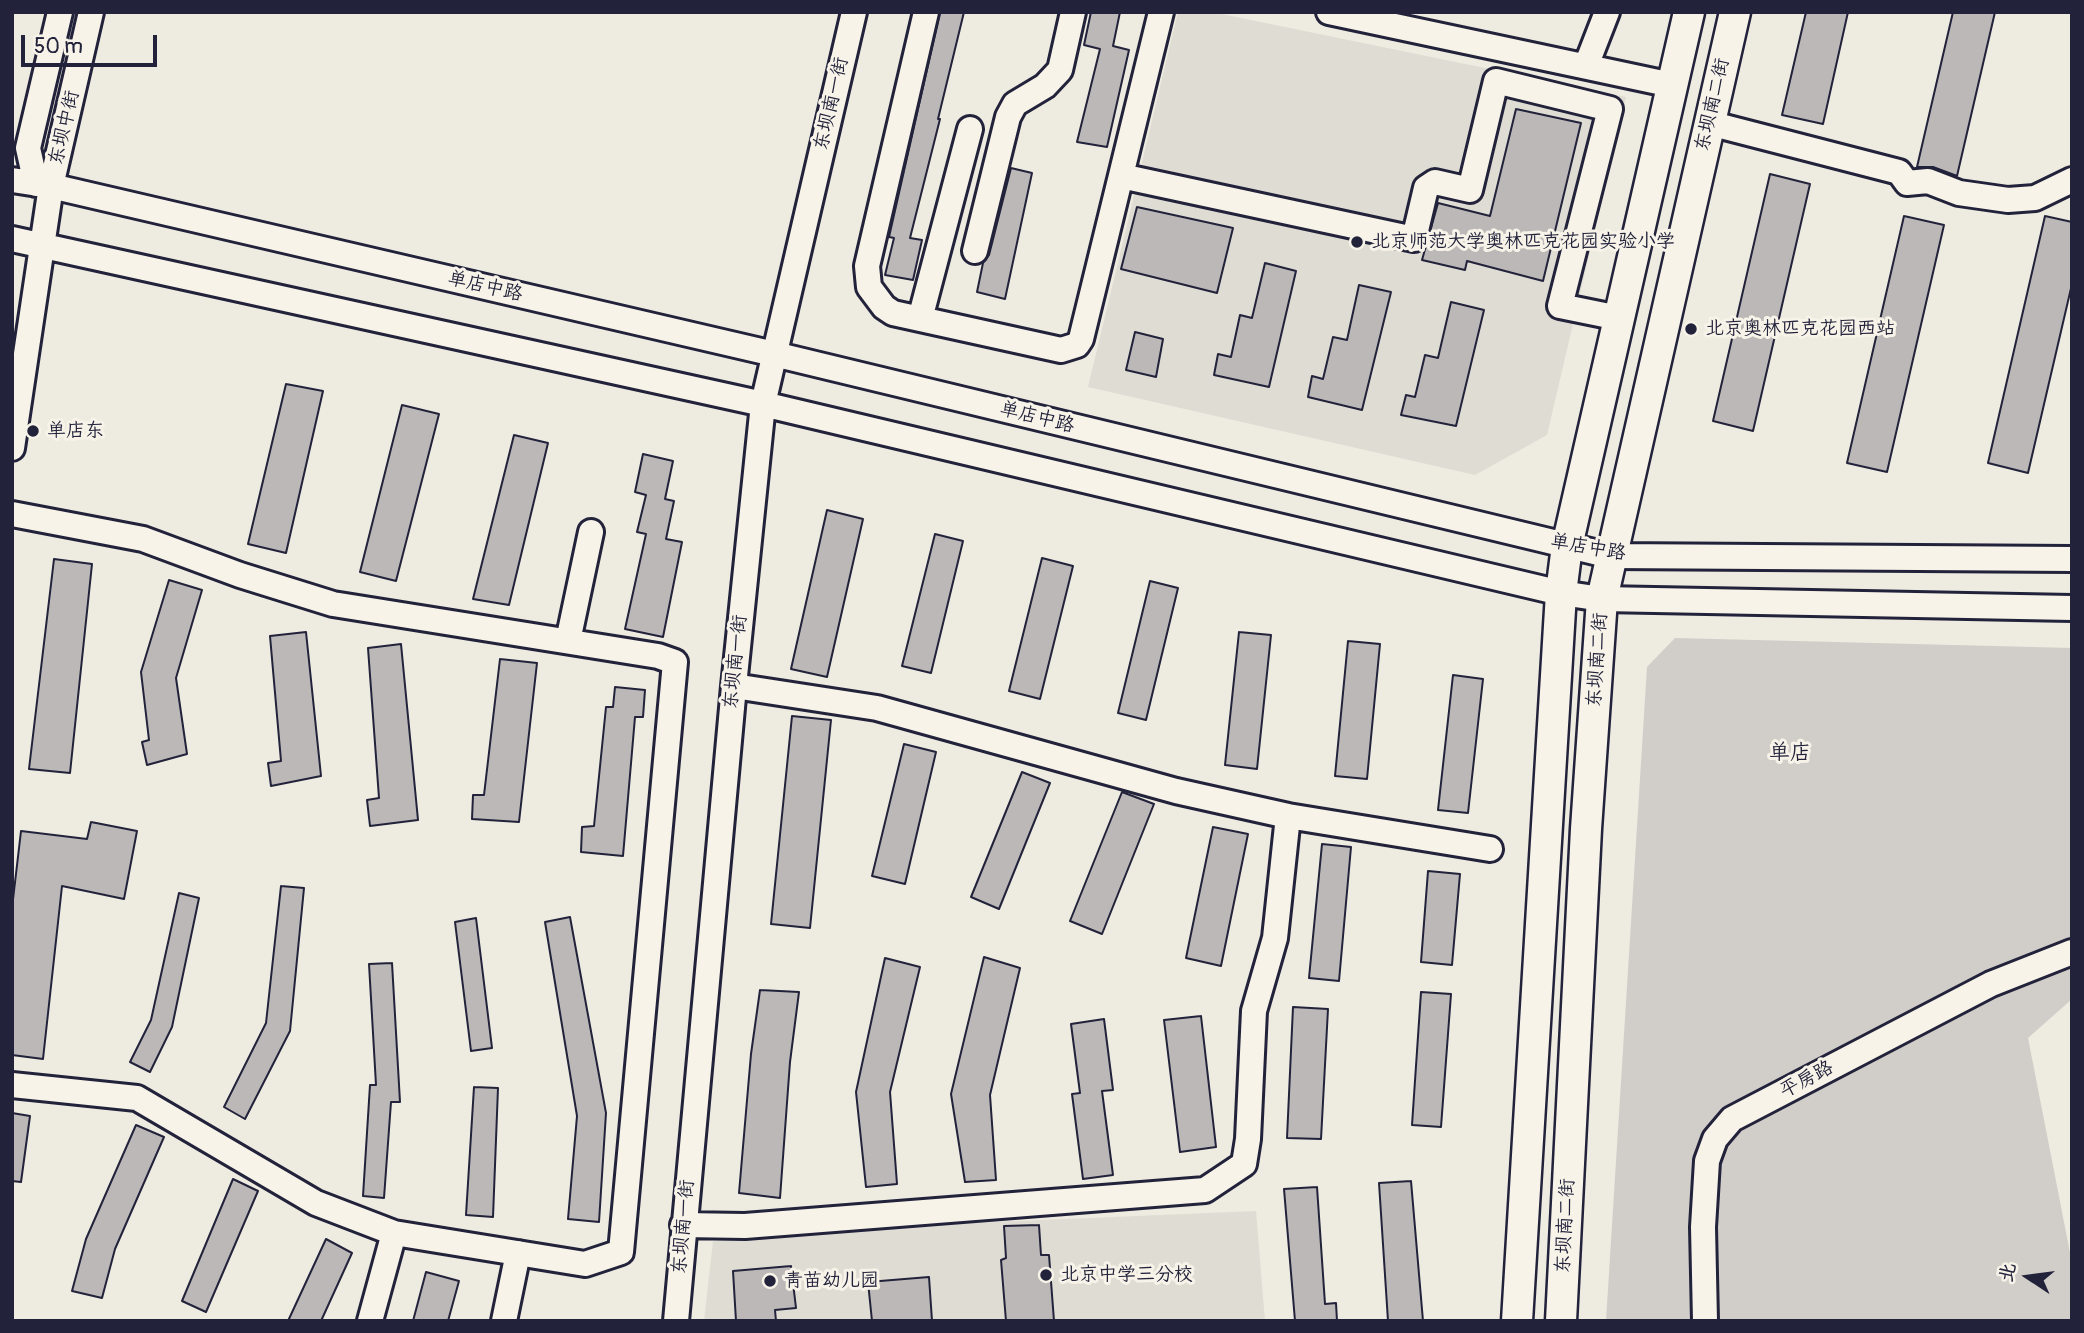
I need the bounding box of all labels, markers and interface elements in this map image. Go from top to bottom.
scale bar [24,21,161,65]
text: 50 m [34,33,83,60]
street label: 东坝南一街 [810,55,854,153]
street label: 东坝南二街 [1691,56,1735,154]
street label: 东坝中街 [45,88,85,168]
place label: 北京师范大学奥林匹克花园实验小学 [1371,231,1675,253]
marker: 北京师范大学奥林匹克花园实验小学 [1349,234,1365,250]
street label: 单店中路 [445,267,525,307]
place label: 北京奥林匹克花园西站 [1705,318,1895,340]
marker: 北京奥林匹克花园西站 [1683,321,1699,337]
street label: 单店中路 [997,398,1077,438]
place label: 单店东 [47,420,104,442]
marker: 单店东 [25,423,41,439]
street label: 单店中路 [1549,530,1627,566]
street label: 东坝南二街 [1583,612,1613,708]
street label: 东坝南一街 [720,614,752,710]
district label: 单店 [1769,741,1811,767]
street label: 平房路 [1776,1057,1838,1103]
street label: 东坝南二街 [1552,1178,1580,1274]
street label: 东坝南一街 [669,1179,699,1275]
north arrow [1993,1242,2063,1312]
text: 北 [1994,1260,2021,1284]
place label: 北京中学三分校 [1060,1264,1193,1286]
marker: 北京中学三分校 [1038,1267,1054,1283]
place label: 青苗幼儿园 [784,1270,879,1292]
marker: 青苗幼儿园 [762,1273,778,1289]

